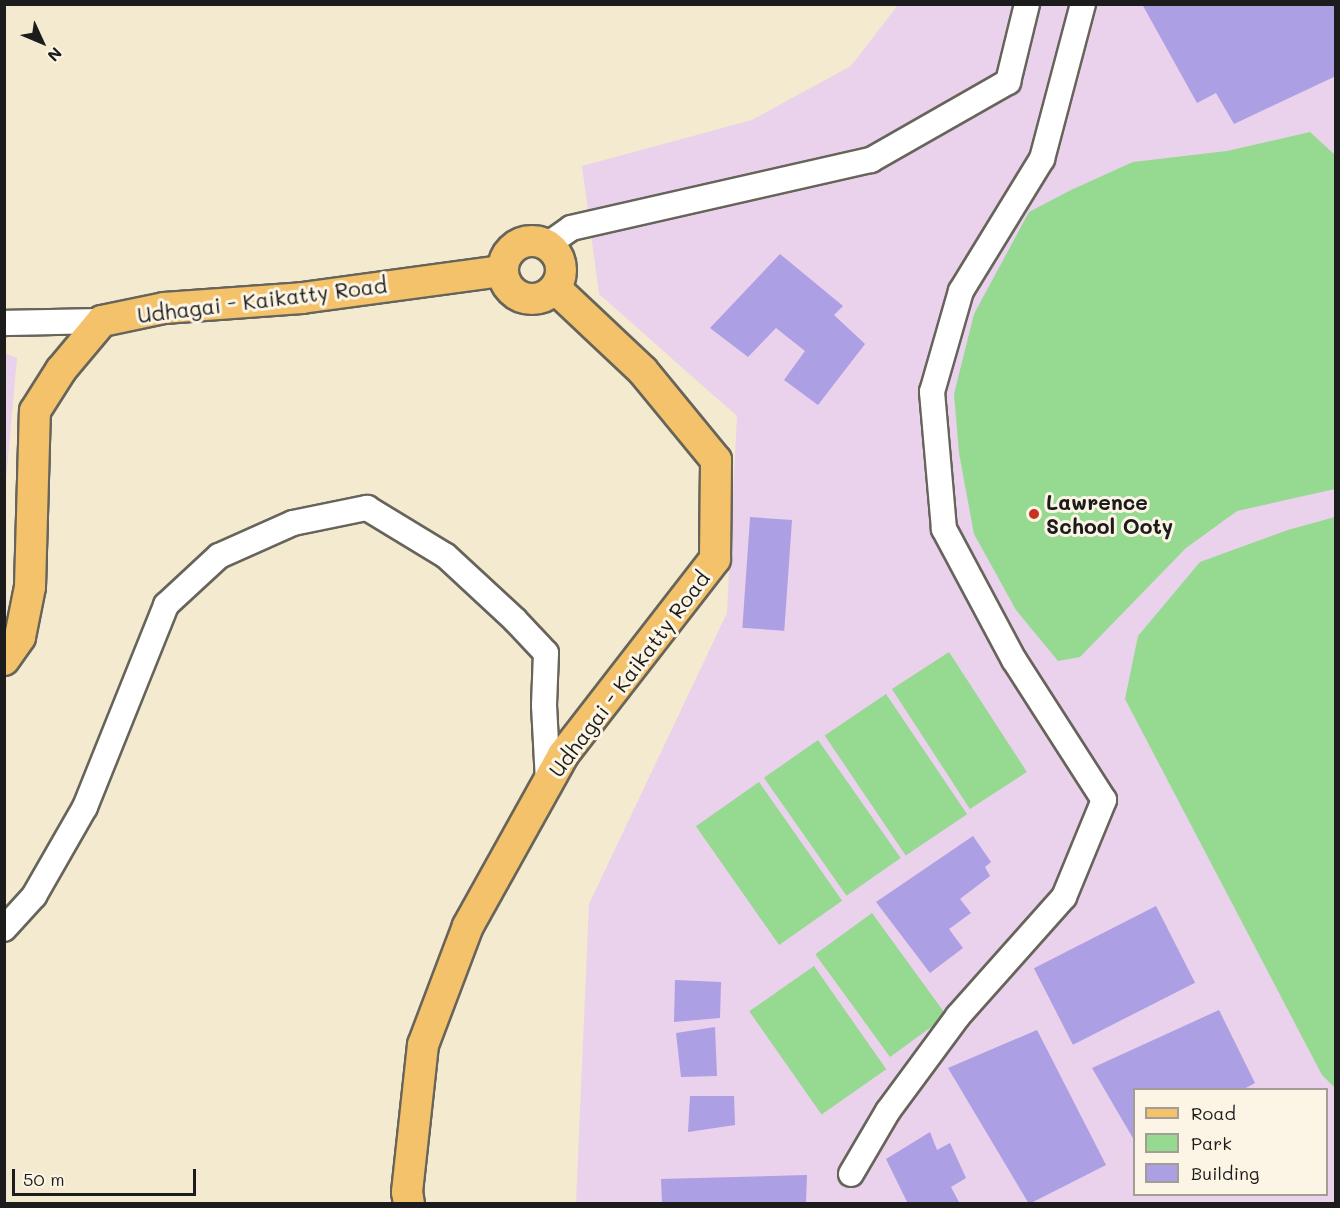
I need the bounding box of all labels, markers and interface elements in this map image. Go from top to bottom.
north arrow [12,12,72,72]
text: N [44,43,67,67]
street label: Udhagai - Kaikatty Road [136,272,388,328]
place label: Lawrence School Ooty [1046,489,1173,539]
marker: Lawrence School Ooty [1027,507,1041,521]
street label: Udhagai - Kaikatty Road [543,566,715,782]
legend [1133,1088,1328,1196]
text: Road [1191,1101,1236,1125]
text: Park [1191,1131,1232,1155]
scale bar [15,1157,200,1195]
text: Building [1191,1161,1259,1185]
text: 50 m [23,1167,65,1191]

